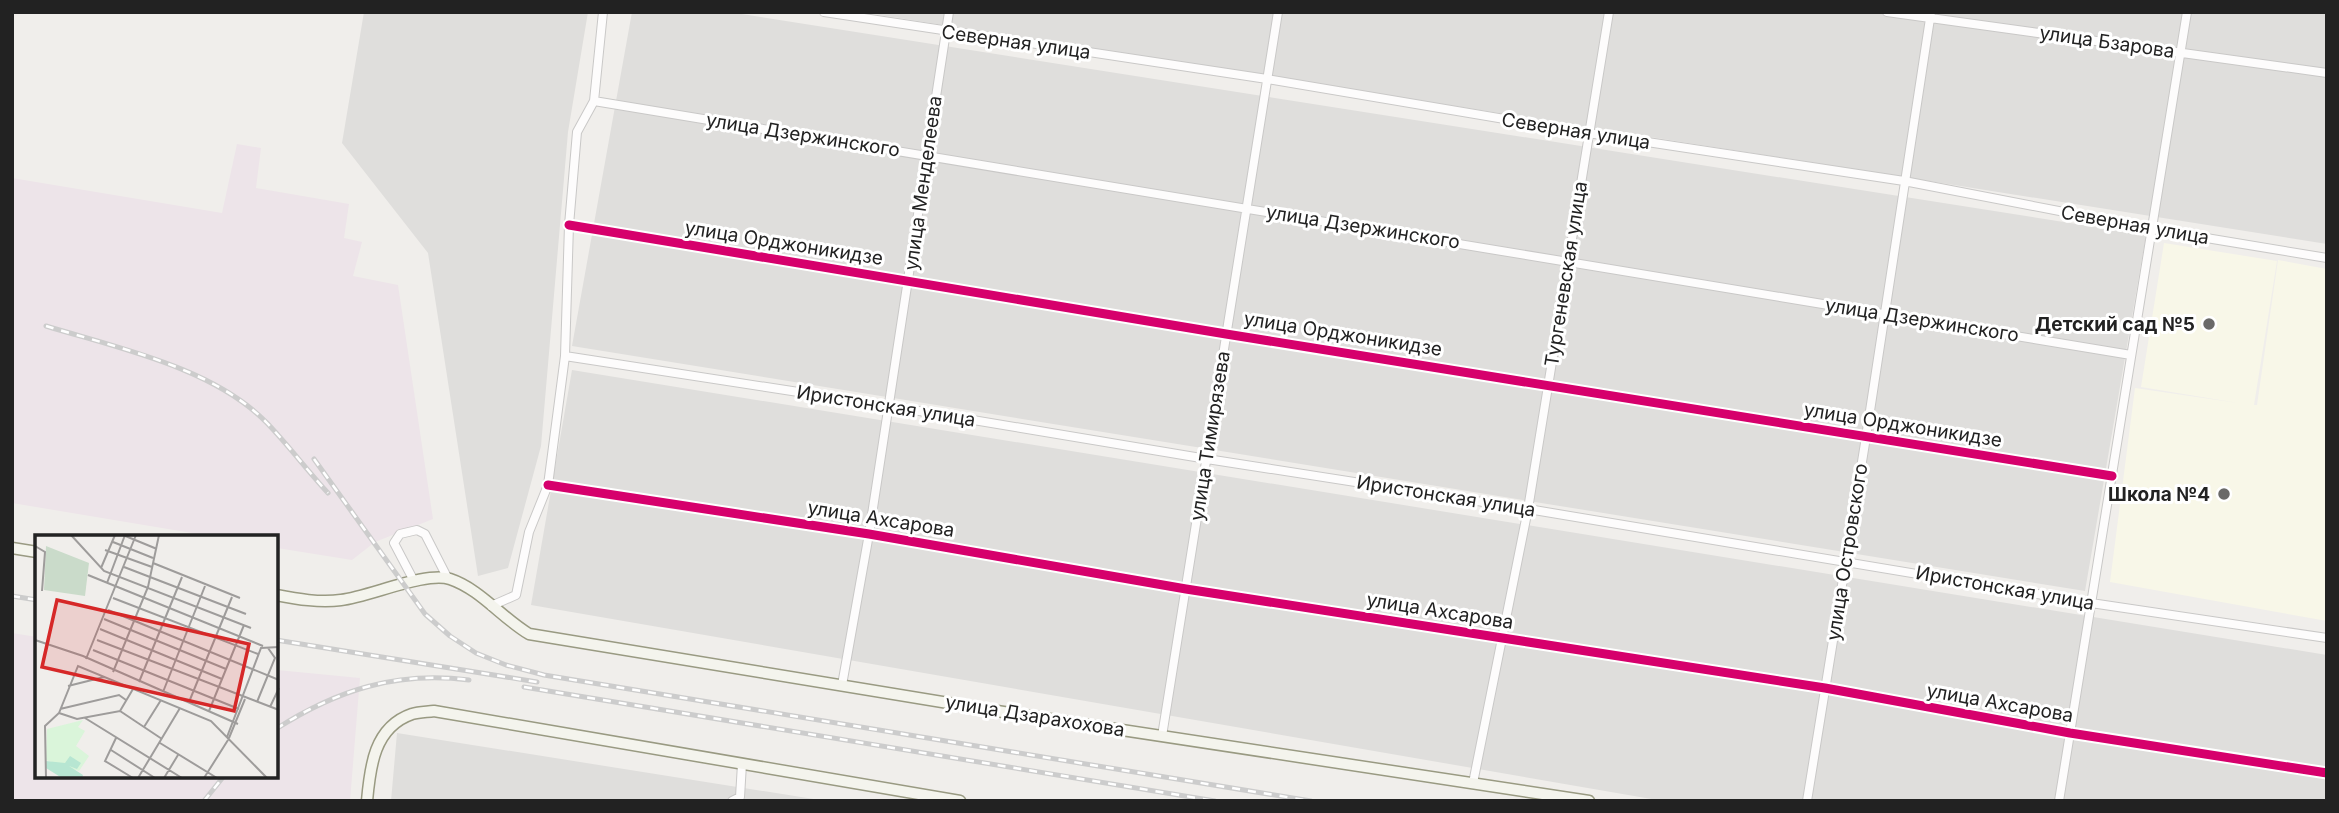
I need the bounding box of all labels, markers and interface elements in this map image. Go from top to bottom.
street label: Северная улица [940,20,1092,64]
street label: улица Бзарова [2038,21,2176,63]
street label: улица Менделеева [899,94,947,272]
street label: улица Дзержинского [704,108,902,162]
street label: Северная улица [1500,108,1652,154]
street label: Тургеневская улица [1540,180,1592,368]
street label: улица Дзержинского [1264,200,1462,254]
street label: Северная улица [2059,201,2211,249]
street label: улица Орджоникидзе [683,216,885,270]
street label: улица Дзержинского [1823,293,2021,347]
street label: улица Орджоникидзе [1242,307,1444,361]
place label: Детский сад №5 [2035,313,2195,336]
marker: Детский сад №5 [2201,316,2217,332]
street label: улица Тимирязева [1185,349,1235,523]
street label: Иристонская улица [795,380,977,432]
street label: улица Орджоникидзе [1802,398,2004,452]
street label: улица Островского [1822,462,1872,642]
street label: Иристонская улица [1355,470,1537,522]
place label: Школа №4 [2108,483,2210,506]
marker: Школа №4 [2216,486,2232,502]
street label: улица Ахсарова [806,496,956,542]
inset map [35,535,278,778]
street label: Иристонская улица [1914,561,2096,615]
street label: улица Ахсарова [1365,588,1515,634]
street label: улица Ахсарова [1925,679,2075,727]
street label: улица Дзарахохова [944,690,1126,742]

